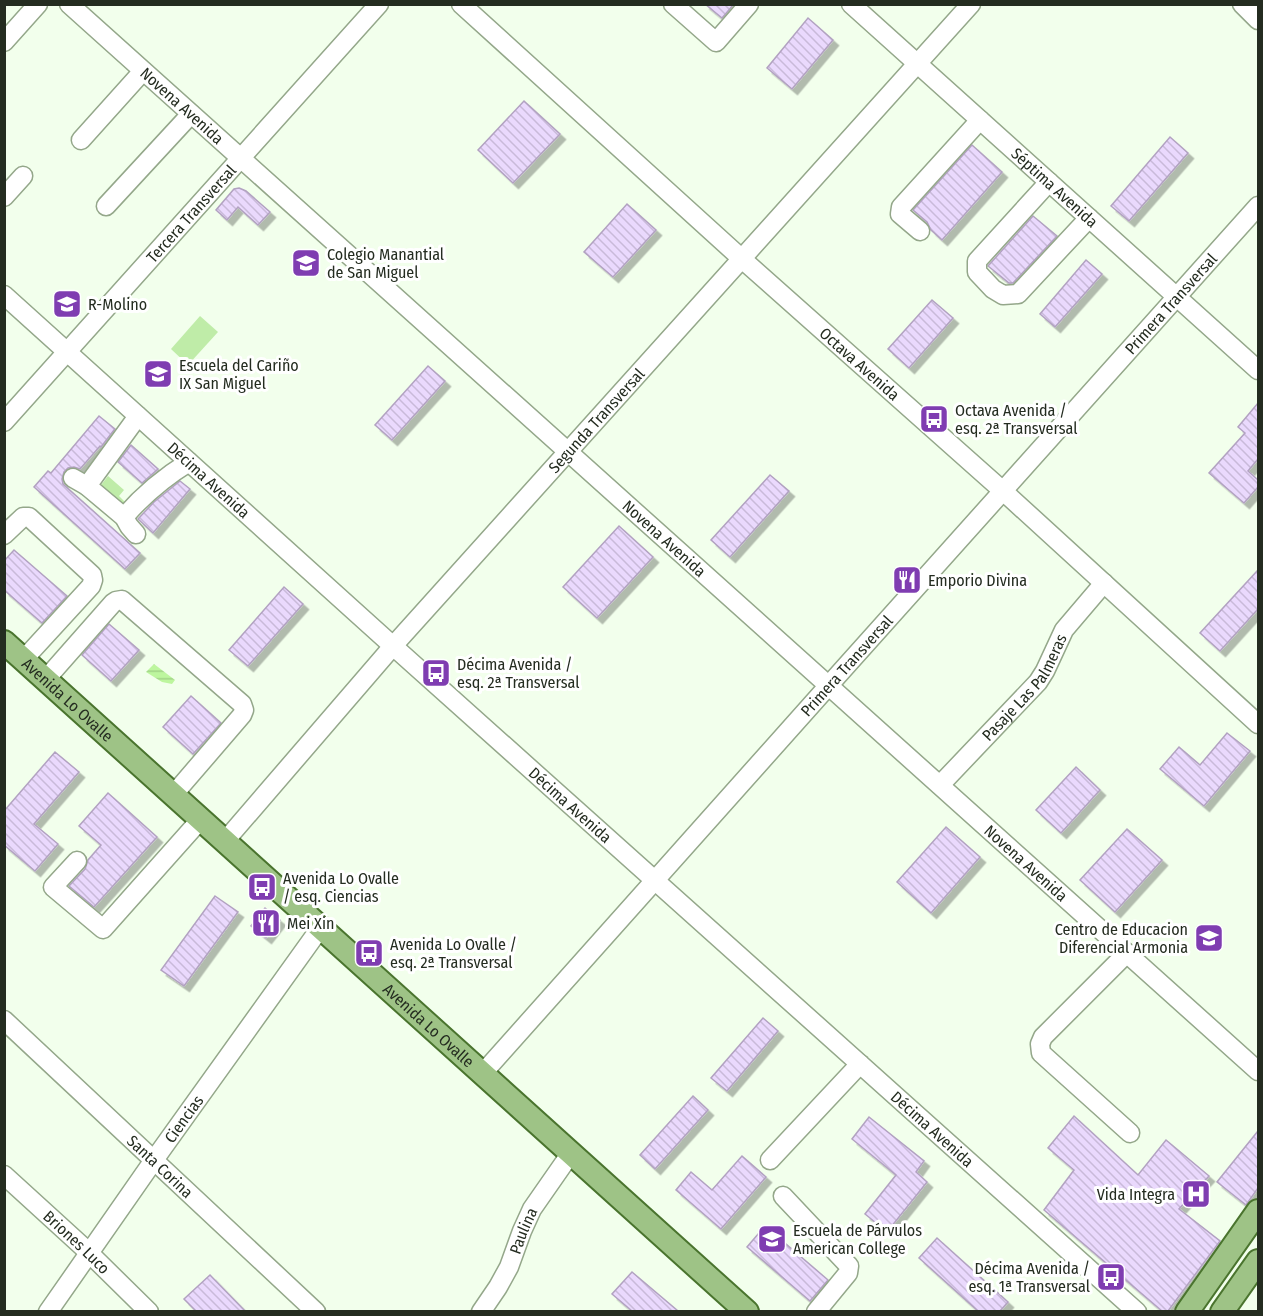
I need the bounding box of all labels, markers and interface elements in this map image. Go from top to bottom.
street label: Novena Avenida [137,63,228,148]
street label: Séptima Avenida [1008,143,1102,231]
street label: Tercera Transversal [142,161,240,266]
place label: Colegio Manantial de San Miguel [327,245,444,282]
school or university icon: Colegio Manantial de San Miguel [290,247,322,279]
street label: Primera Transversal [1121,249,1221,358]
school or university icon: R-Molino [51,288,83,320]
place label: R-Molino [88,295,147,314]
street label: Octava Avenida [816,323,904,404]
place label: Escuela del Cariño IX San Miguel [179,356,299,393]
school or university icon: Escuela del Cariño IX San Miguel [142,358,174,390]
street label: Segunda Transversal [544,364,648,477]
place label: Octava Avenida / esq. 2ª Transversal [955,401,1077,438]
bus stop icon: Octava Avenida / esq. 2ª Transversal [918,403,950,435]
street label: Décima Avenida [164,438,254,522]
street label: Novena Avenida [619,496,710,581]
restaurant icon: Emporio Divina [891,564,923,596]
place label: Emporio Divina [928,571,1027,590]
street label: Primera Transversal [797,611,896,720]
street label: Pasaje Las Palmeras [978,631,1070,744]
street label: Avenida Lo Ovalle [18,654,117,746]
place label: Décima Avenida / esq. 2ª Transversal [457,655,579,692]
bus stop icon: Décima Avenida / esq. 2ª Transversal [420,657,452,689]
street label: Décima Avenida [525,763,616,847]
street label: Novena Avenida [981,821,1072,905]
place label: Avenida Lo Ovalle / esq. Ciencias [283,869,399,906]
bus stop icon: Avenida Lo Ovalle / esq. Ciencias [246,871,278,903]
restaurant icon: Mei Xin [250,907,282,939]
place label: Mei Xin [287,914,334,933]
place label: Centro de Educacion Diferencial Armonia [1055,920,1188,957]
school or university icon: Centro de Educacion Diferencial Armonia [1193,922,1225,954]
place label: Avenida Lo Ovalle / esq. 2ª Transversal [390,935,517,972]
bus stop icon: Avenida Lo Ovalle / esq. 2ª Transversal [353,937,385,969]
street label: Avenida Lo Ovalle [379,979,478,1071]
street label: Décima Avenida [887,1087,978,1171]
street label: Ciencias [160,1091,207,1146]
street label: Santa Corina [123,1131,197,1202]
hospital icon: Vida Integra [1180,1178,1212,1210]
place label: Vida Integra [1097,1185,1175,1204]
street label: Paulina [505,1204,541,1256]
street label: Briones Luco [40,1206,114,1278]
place label: Escuela de Párvulos American College [793,1221,922,1258]
school or university icon: Escuela de Párvulos American College [756,1223,788,1255]
place label: Décima Avenida / esq. 1ª Transversal [968,1259,1090,1296]
bus stop icon: Décima Avenida / esq. 1ª Transversal [1095,1261,1127,1293]

